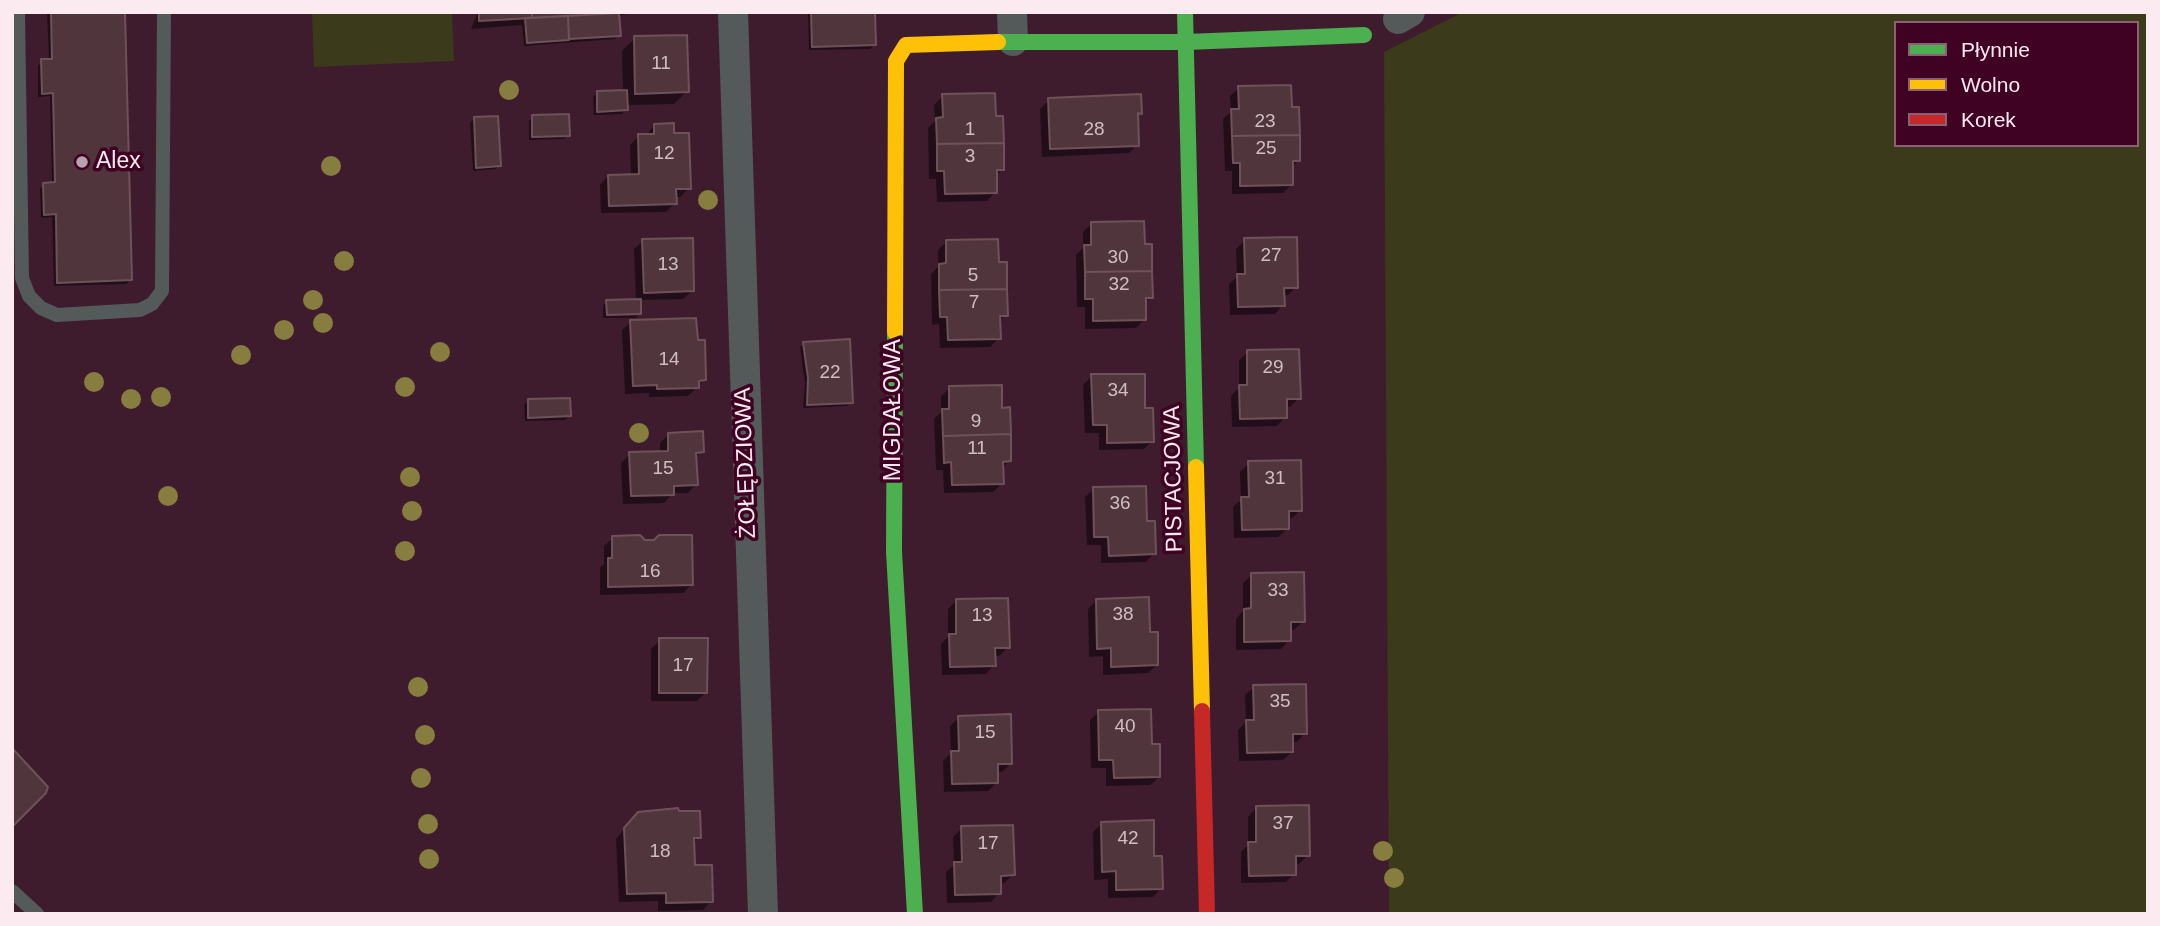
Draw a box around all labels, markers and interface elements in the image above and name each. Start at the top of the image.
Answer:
legend [1894,21,2139,147]
text: Płynnie [1961,38,2030,61]
house number: 11 [651,53,671,75]
text: Wolno [1961,73,2020,96]
text: Korek [1961,108,2016,131]
house number: 23 [1254,111,1276,133]
house number: 1 [965,119,975,141]
house number: 28 [1083,119,1105,141]
house number: 25 [1255,138,1277,160]
house number: 12 [653,143,675,165]
house number: 3 [965,146,975,168]
place label: Alex [96,148,141,176]
marker: Alex [74,154,90,170]
house number: 27 [1260,245,1282,267]
house number: 30 [1107,247,1129,269]
house number: 13 [657,254,679,276]
house number: 5 [968,265,978,287]
house number: 32 [1108,274,1130,296]
house number: 7 [969,292,979,314]
street label: MIGDAŁOWA [880,339,908,481]
house number: 14 [658,349,680,371]
house number: 29 [1262,357,1284,379]
house number: 22 [819,362,841,384]
house number: 34 [1107,380,1129,402]
street label: ŻOŁĘDZIOWA [730,387,762,539]
street label: PISTACJOWA [1159,405,1189,553]
house number: 9 [971,411,981,433]
house number: 11 [967,438,987,460]
house number: 15 [652,458,674,480]
house number: 31 [1264,468,1286,490]
house number: 36 [1109,493,1131,515]
house number: 16 [639,561,661,583]
house number: 33 [1267,580,1289,602]
house number: 38 [1112,604,1134,626]
house number: 13 [971,605,993,627]
house number: 17 [672,655,694,677]
house number: 35 [1269,691,1291,713]
house number: 40 [1114,716,1136,738]
house number: 15 [974,722,996,744]
house number: 37 [1272,813,1294,835]
house number: 42 [1117,828,1139,850]
house number: 17 [977,833,999,855]
house number: 18 [649,841,671,863]

